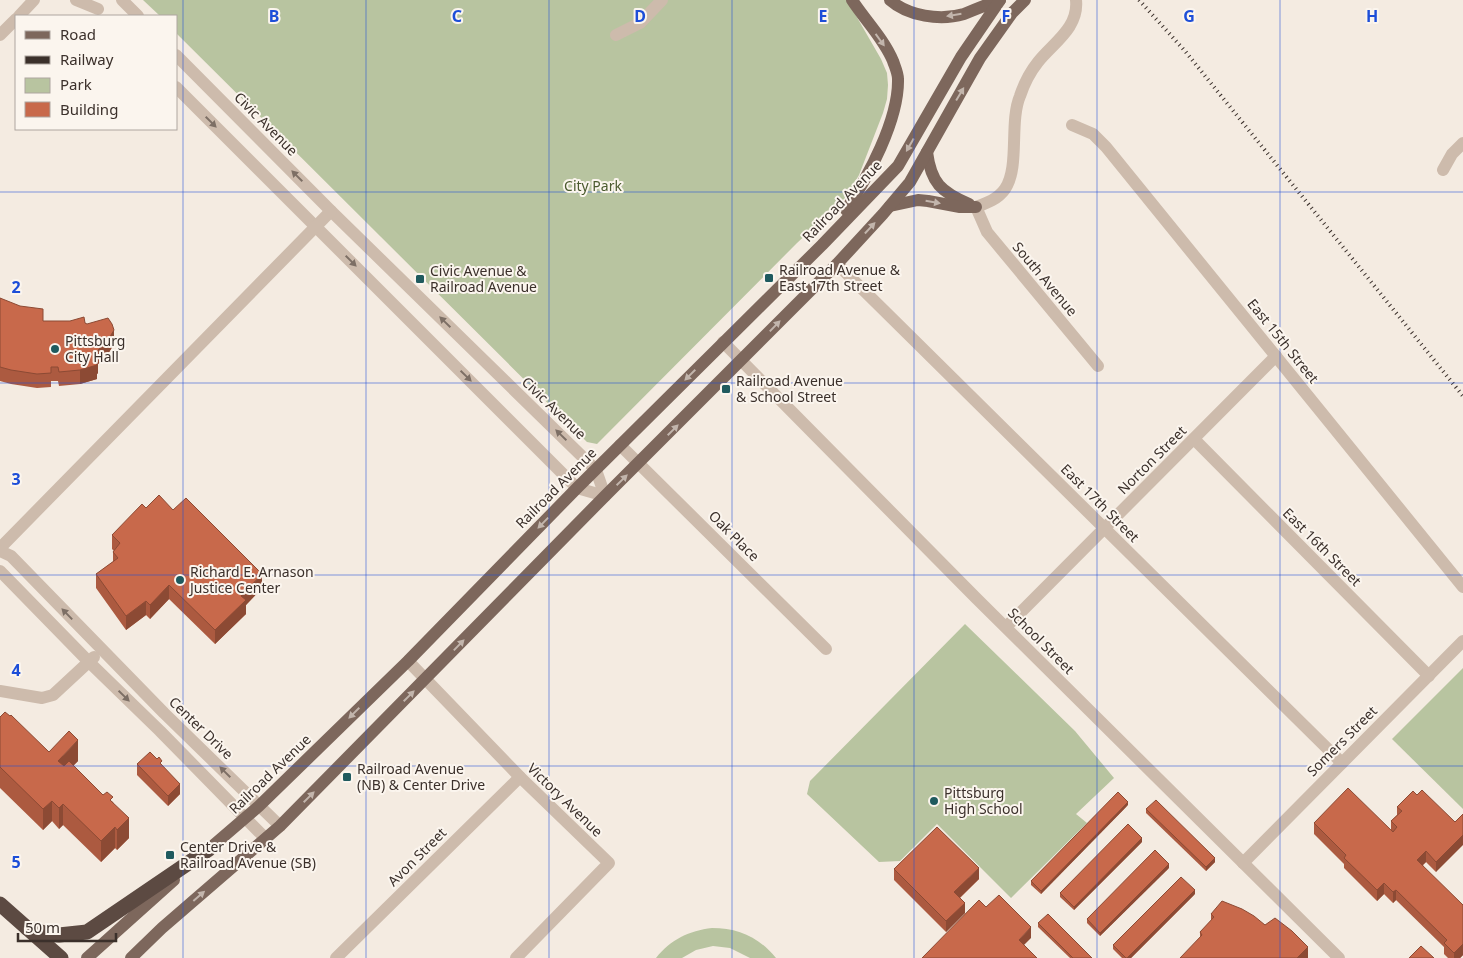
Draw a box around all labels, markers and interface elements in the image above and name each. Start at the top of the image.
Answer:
text: B [269,5,279,27]
text: C [452,5,462,27]
text: D [634,5,646,27]
text: E [819,5,828,27]
text: F [1002,5,1010,27]
text: G [1183,5,1195,27]
text: H [1366,5,1378,27]
one-way arrow [945,12,961,20]
legend [15,15,178,130]
text: Road [60,24,96,44]
one-way arrow [875,33,886,46]
text: Railway [60,49,114,69]
text: Park [60,74,92,94]
one-way arrow [955,87,964,100]
street label: Civic Avenue [230,88,302,160]
text: Building [60,99,118,119]
one-way arrow [205,115,217,127]
one-way arrow [905,139,914,152]
street label: Railroad Avenue [798,155,886,246]
one-way arrow [291,171,303,183]
park label: City Park [564,176,622,195]
one-way arrow [926,198,942,206]
one-way arrow [864,223,876,235]
street label: South Avenue [1009,238,1082,320]
one-way arrow [344,255,356,267]
place label: Railroad Avenue & East 17th Street [779,260,901,295]
place label: Civic Avenue & Railroad Avenue [430,261,537,296]
marker: Railroad Avenue & East 17th Street [763,272,775,284]
marker: Civic Avenue & Railroad Avenue [414,273,426,285]
text: 2 [11,276,21,298]
street label: East 15th Street [1243,294,1323,387]
one-way arrow [439,316,451,328]
one-way arrow [769,320,781,332]
place label: Pittsburg City Hall [65,331,125,366]
marker: Pittsburg City Hall [49,343,61,355]
one-way arrow [684,369,696,381]
one-way arrow [459,370,471,382]
place label: Railroad Avenue & School Street [736,371,843,406]
street label: Civic Avenue [518,372,591,443]
marker: Railroad Avenue & School Street [720,383,732,395]
street label: Norton Street [1113,421,1190,498]
one-way arrow [667,424,679,436]
one-way arrow [555,430,567,442]
street label: Railroad Avenue [511,443,600,532]
street label: East 17th Street [1057,459,1144,546]
text: 3 [11,468,21,490]
one-way arrow [615,474,627,486]
street label: East 16th Street [1279,503,1366,590]
street label: Oak Place [705,506,764,565]
one-way arrow [537,516,549,528]
place label: Richard E. Arnason Justice Center [188,562,314,597]
marker: Richard E. Arnason Justice Center [174,574,186,586]
street label: School Street [1004,603,1079,678]
one-way arrow [62,609,74,621]
one-way arrow [453,639,465,651]
text: 4 [11,659,21,681]
one-way arrow [118,690,130,702]
one-way arrow [403,690,415,702]
street label: Center Drive [165,692,238,763]
street label: Somers Street [1302,701,1381,780]
one-way arrow [348,707,360,719]
street label: Railroad Avenue [225,730,315,818]
place label: Railroad Avenue (NB) & Center Drive [357,759,485,794]
street label: Victory Avenue [524,759,607,841]
one-way arrow [219,766,231,778]
marker: Railroad Avenue (NB) & Center Drive [341,771,353,783]
place label: Pittsburg High School [944,783,1023,818]
one-way arrow [303,791,315,803]
marker: Pittsburg High School [928,795,940,807]
street label: Avon Street [383,823,450,890]
place label: Center Drive & Railroad Avenue (SB) [180,837,316,872]
marker: Center Drive & Railroad Avenue (SB) [164,849,176,861]
text: 5 [11,851,21,873]
one-way arrow [192,891,205,902]
scale bar [18,910,115,942]
text: 50 m [25,917,60,937]

